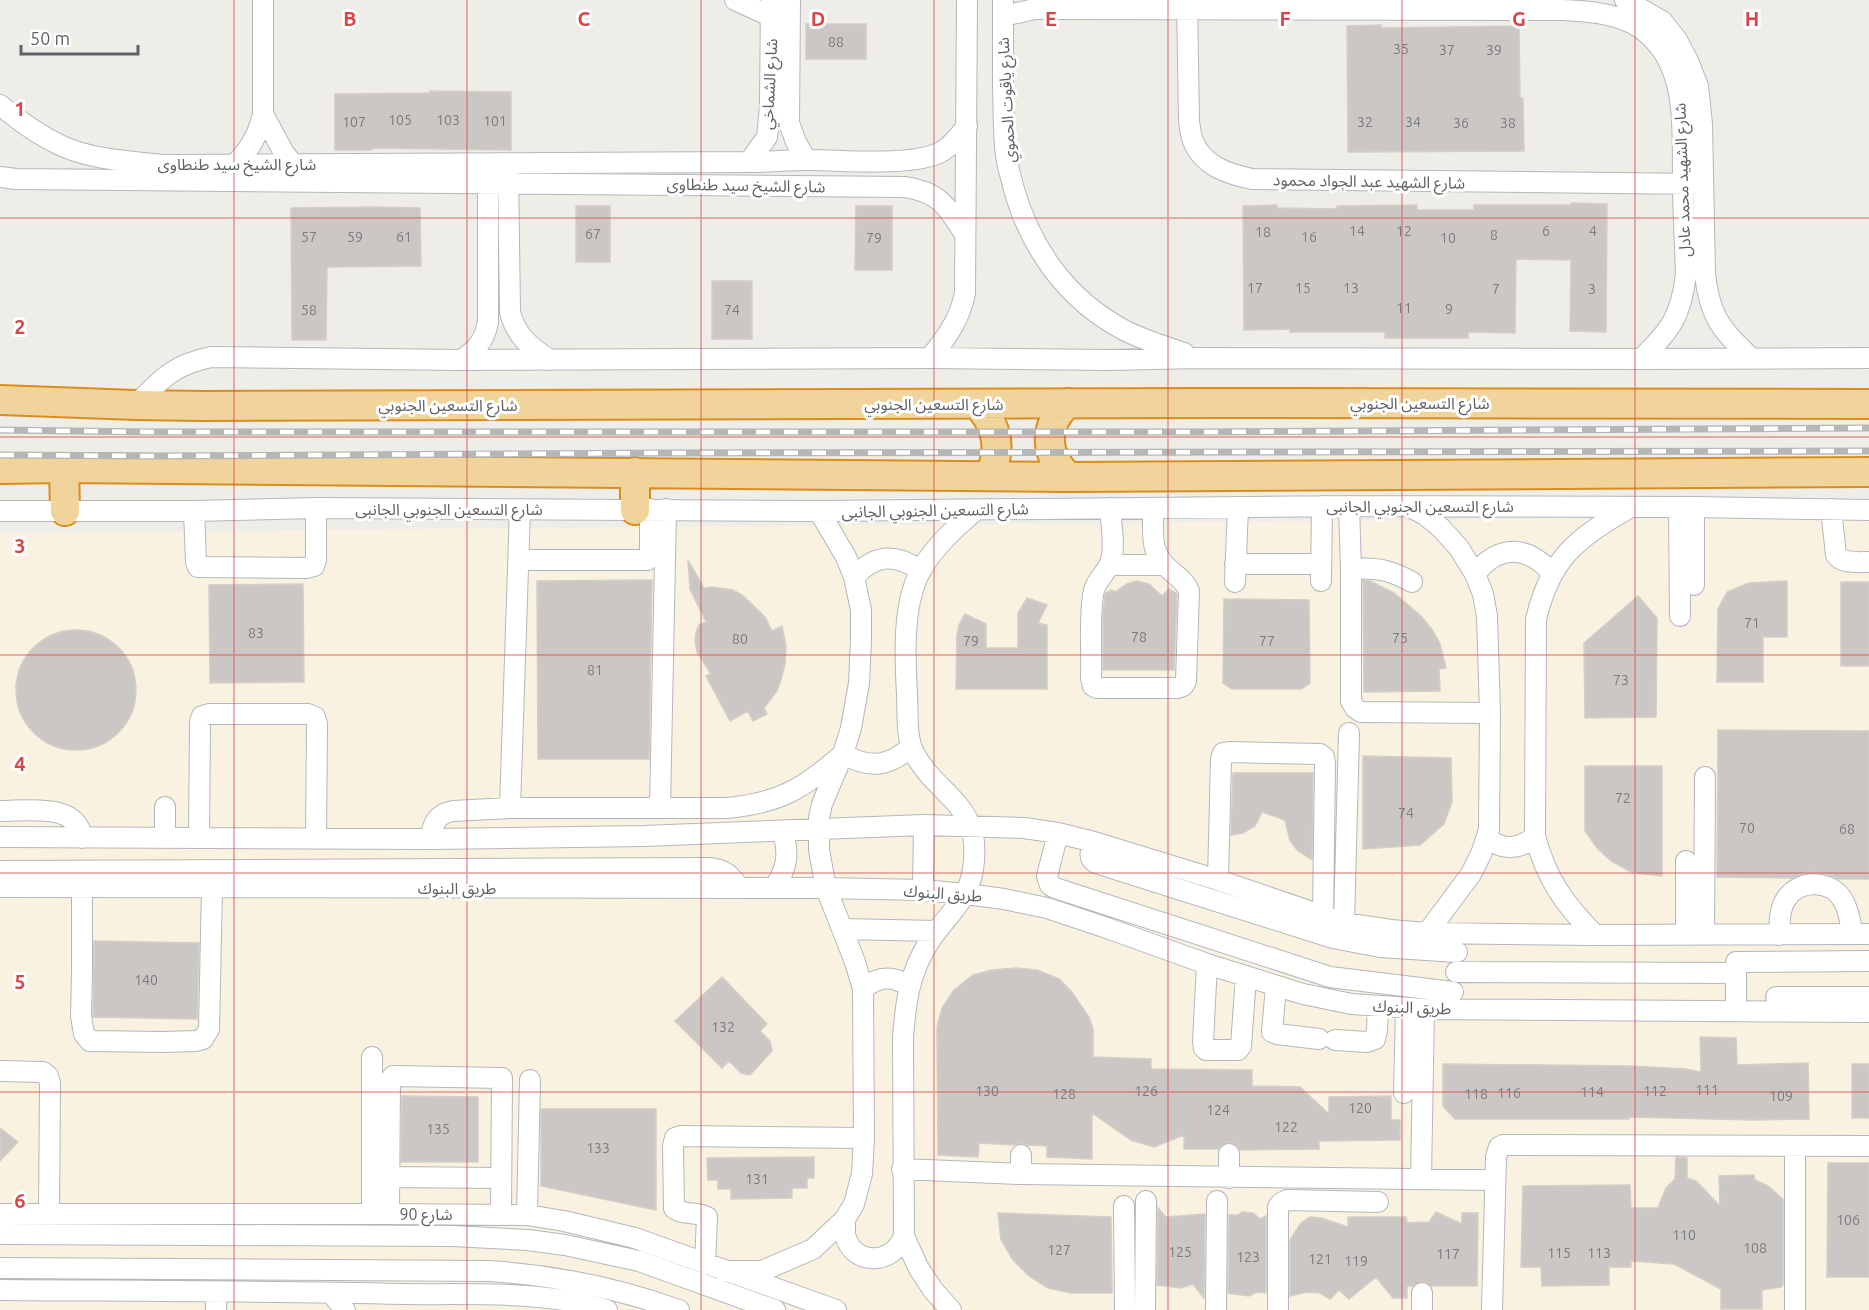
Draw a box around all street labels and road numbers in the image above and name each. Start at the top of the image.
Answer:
street label: شارع ياقوت الحموي [994,37,1022,163]
street label: شارع الشماخي [758,38,784,130]
street label: شارع الشهيد محمد عادل [1670,103,1698,257]
street label: شارع الشيخ سيد طنطاوى [158,155,316,177]
street label: شارع الشهيد عبد الجواد محمود [1273,170,1465,196]
street label: شارع الشيخ سيد طنطاوى [666,175,826,199]
street label: شارع التسعين الجنوبي [1350,394,1490,416]
street label: شارع التسعين الجنوبي [864,395,1004,417]
street label: شارع التسعين الجنوبي [378,396,518,418]
street label: شارع التسعين الجنوبي الجانبى [1326,497,1514,519]
street label: شارع التسعين الجنوبي الجانبى [841,499,1029,525]
street label: شارع التسعين الجنوبي الجانبى [355,500,543,522]
street label: طريق البنوك [418,879,496,899]
street label: طريق البنوك [903,881,983,907]
street label: طريق البنوك [1372,997,1452,1019]
street label: شارع 90 [400,1205,452,1227]

